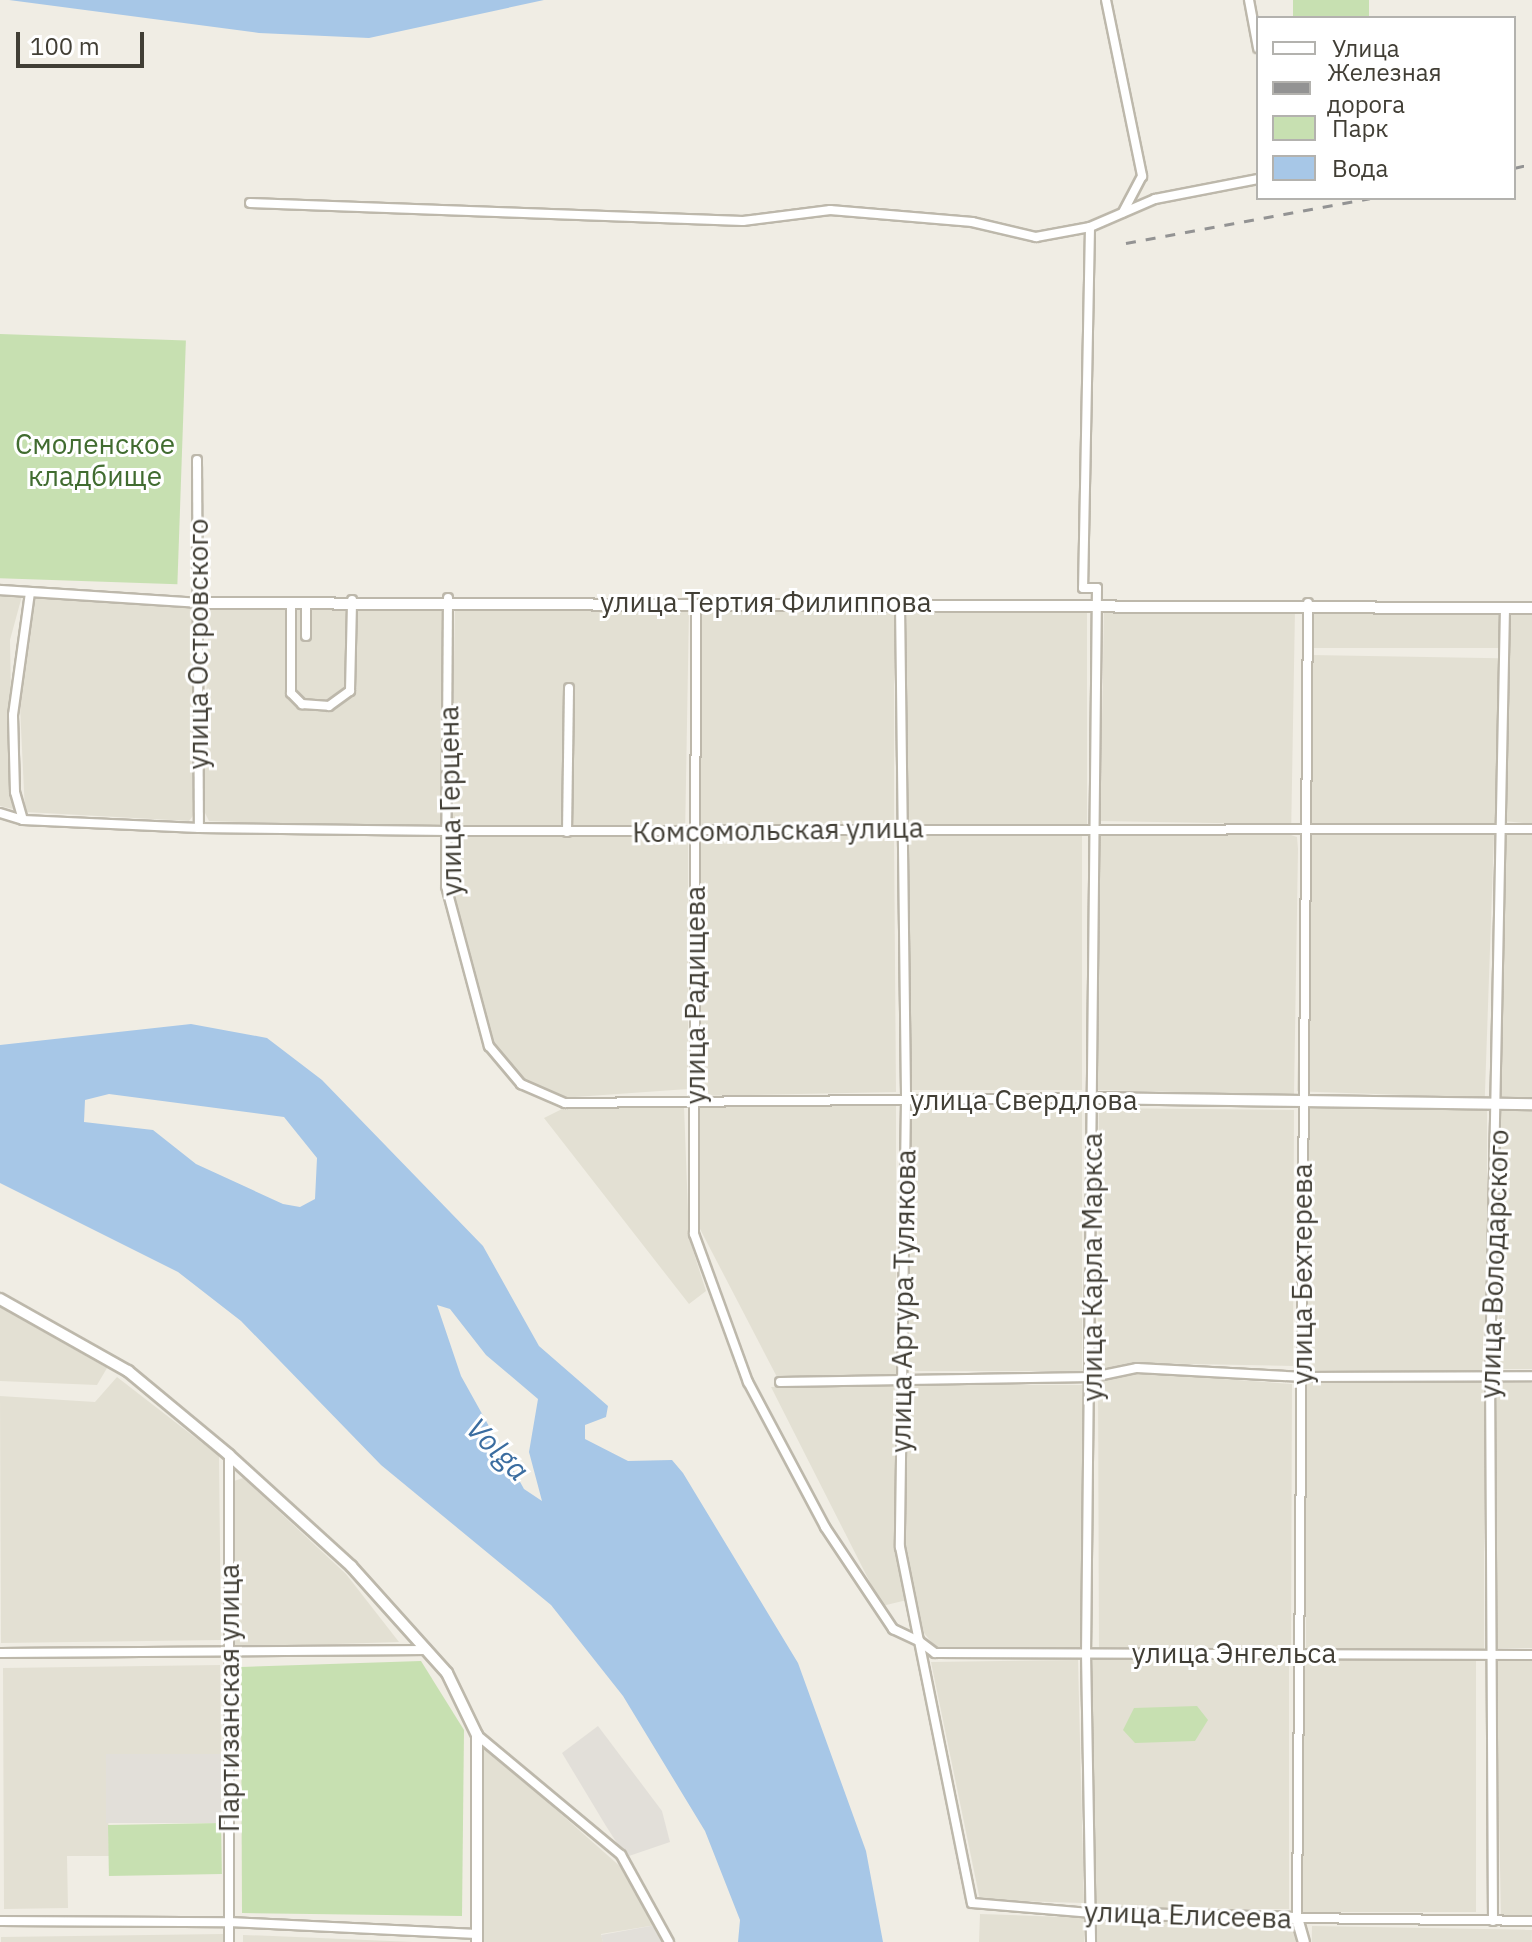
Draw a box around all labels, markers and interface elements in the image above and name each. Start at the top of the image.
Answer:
scale bar [20,16,148,66]
legend [1256,16,1516,200]
text: 100 m [30,30,100,62]
text: Улица [1332,32,1400,64]
text: Железная дорога [1327,56,1442,120]
text: Парк [1332,112,1389,144]
text: Вода [1332,152,1388,184]
park label: Смоленское кладбище [15,427,175,493]
street label: улица Островского [181,519,215,769]
street label: улица Тертия Филиппова [600,585,932,619]
street label: улица Герцена [432,705,468,897]
street label: Комсомольская улица [632,811,924,849]
street label: улица Радищева [678,886,712,1104]
street label: улица Свердлова [910,1083,1138,1117]
street label: улица Володарского [1473,1129,1515,1399]
street label: улица Карла Маркса [1075,1133,1109,1401]
street label: улица Артура Тулякова [884,1149,922,1453]
street label: улица Бехтерева [1285,1163,1319,1385]
water label: Volga [459,1410,537,1488]
street label: Партизанская улица [212,1564,246,1832]
street label: улица Энгельса [1132,1636,1336,1670]
street label: улица Елисеева [1084,1895,1292,1935]

